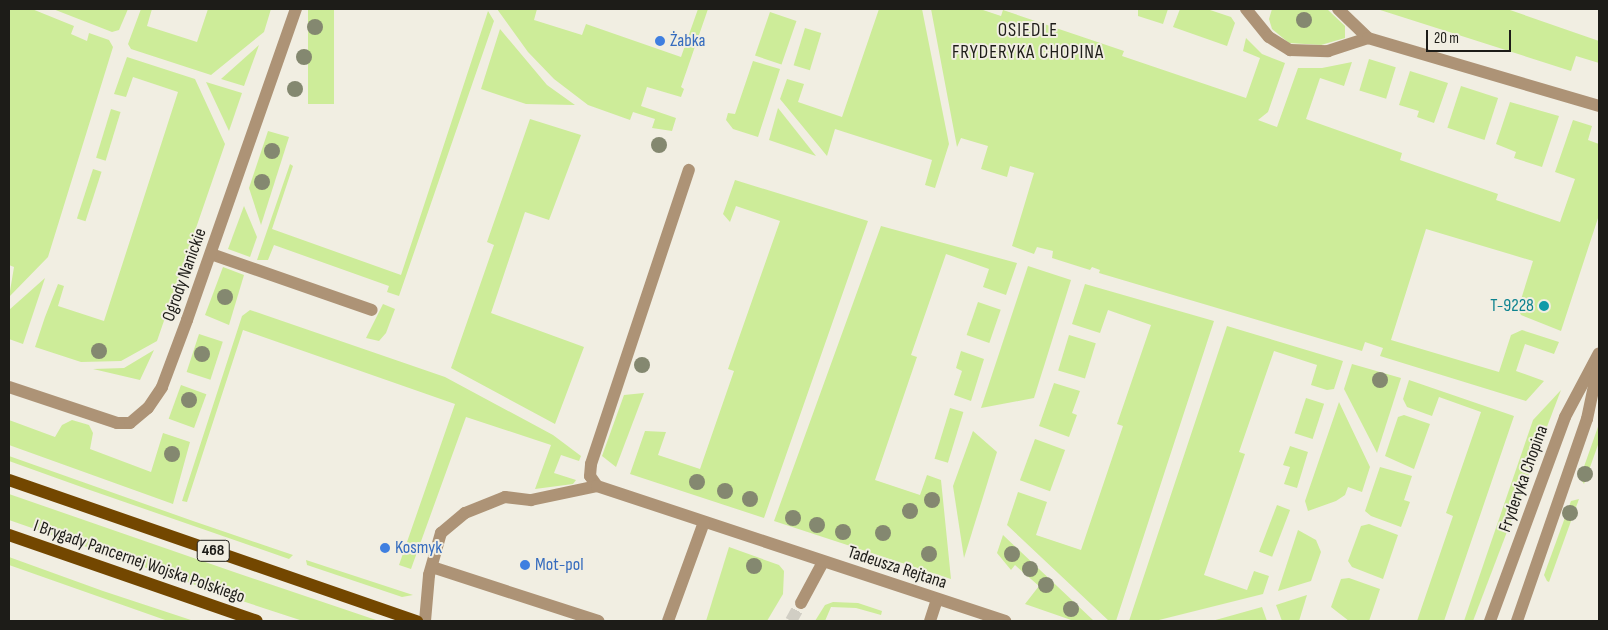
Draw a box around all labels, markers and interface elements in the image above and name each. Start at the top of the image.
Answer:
district label: OSIEDLE FRYDERYKA CHOPINA [950,20,1106,64]
scale bar [1428,20,1513,52]
text: 20 m [1434,29,1459,48]
place label: Żabka [670,30,705,52]
marker: Żabka [654,35,666,47]
street label: Ogrody Nanickie [158,225,212,325]
place label: T-9228 [1490,295,1534,317]
marker: T-9228 [1538,300,1550,312]
street label: Fryderyka Chopina [1495,423,1553,535]
street label: I Brygady Pancernej Wojska Polskiego [30,516,248,608]
place label: Kosmyk [395,537,442,559]
road number: 468 [196,538,230,564]
marker: Kosmyk [379,542,391,554]
street label: Tadeusza Rejtana [845,542,949,594]
place label: Mot-pol [535,554,584,576]
marker: Mot-pol [519,559,531,571]

